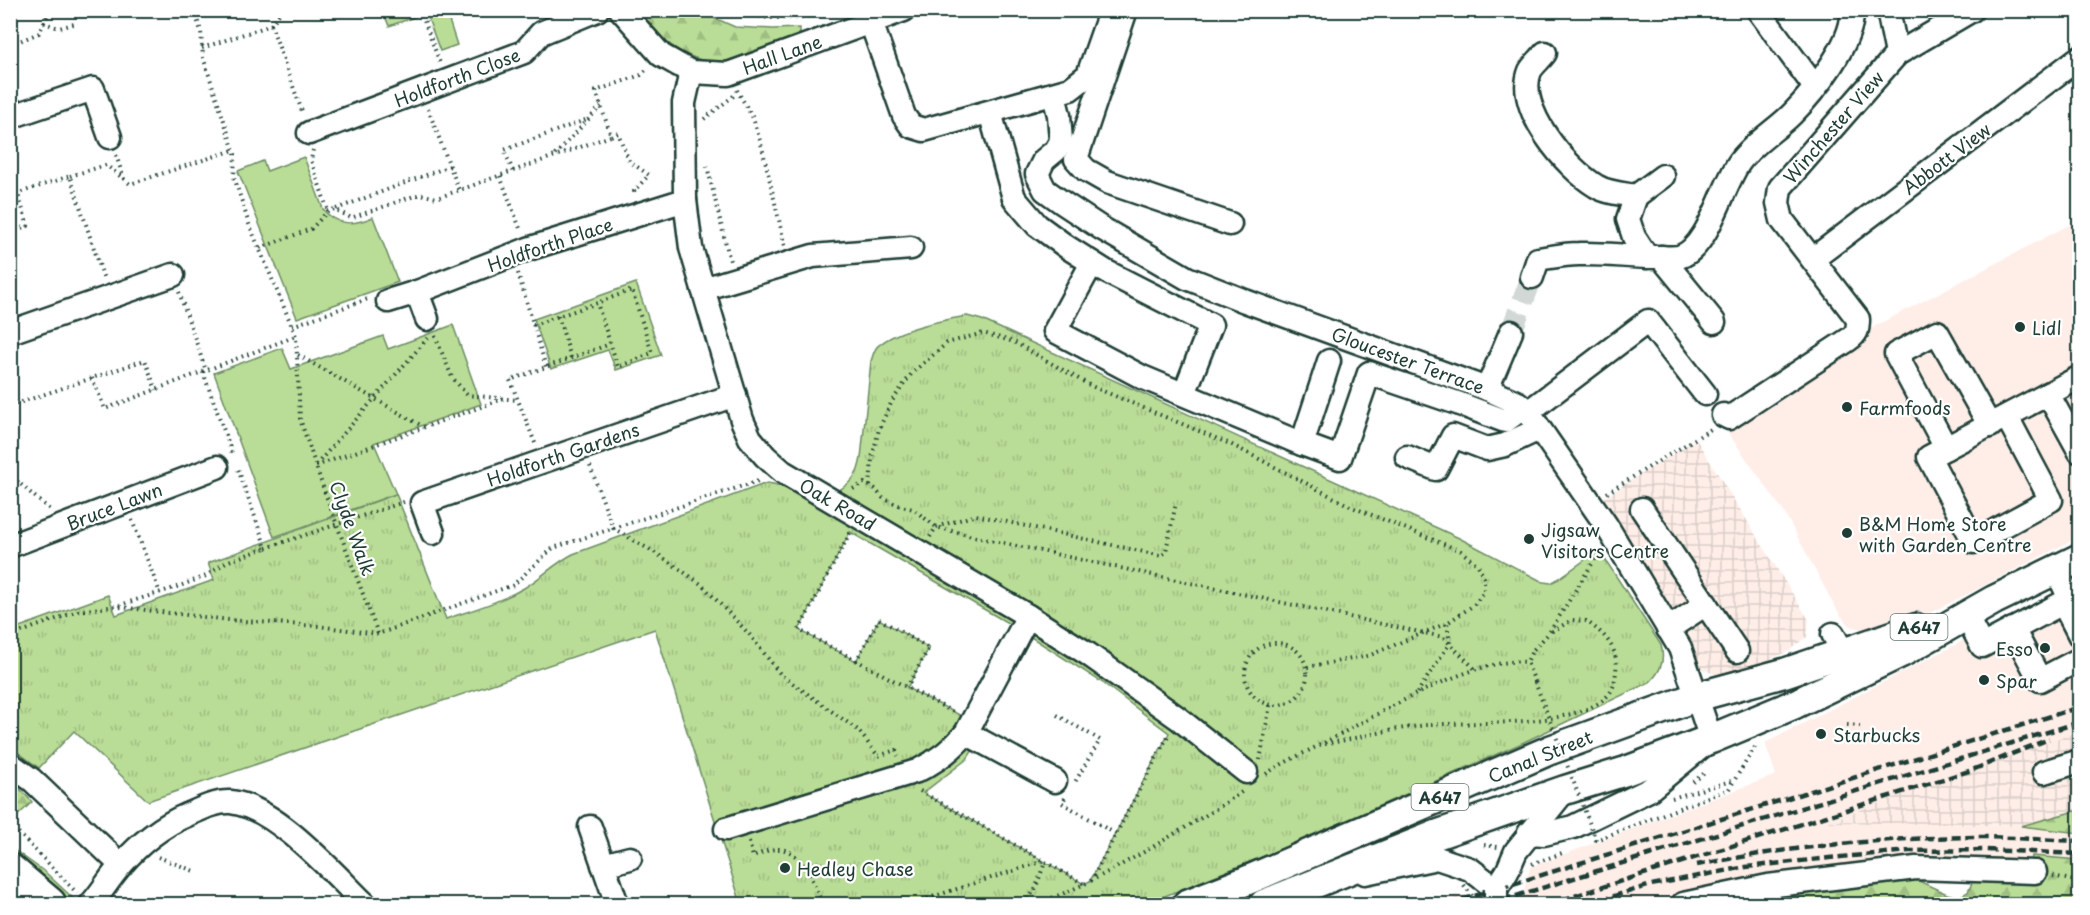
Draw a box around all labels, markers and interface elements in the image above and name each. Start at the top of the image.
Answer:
street label: Hall Lane [739,27,825,81]
street label: Holdforth Close [390,41,524,113]
street label: Winchester View [1776,65,1890,189]
street label: Abbott View [1896,116,1996,200]
street label: Holdforth Place [484,210,616,278]
place label: Lidl [2032,314,2062,341]
street label: Gloucester Terrace [1328,320,1488,400]
marker: Lidl [2013,320,2027,334]
place label: Farmfoods [1859,394,1951,421]
marker: Farmfoods [1840,400,1854,414]
street label: Holdforth Gardens [483,415,643,493]
street label: Oak Road [795,471,881,537]
street label: Bruce Lawn [62,475,166,537]
street label: Clyde Walk [323,477,383,579]
place label: B&M Home Store with Garden Centre [1859,510,2032,558]
place label: Jigsaw Visitors Centre [1541,516,1669,564]
marker: B&M Home Store with Garden Centre [1840,526,1854,540]
marker: Jigsaw Visitors Centre [1522,532,1536,546]
road number: A647 [1890,614,1948,640]
place label: Esso [1996,635,2033,662]
marker: Esso [2038,641,2052,655]
place label: Spar [1996,667,2037,694]
marker: Spar [1977,673,1991,687]
place label: Starbucks [1833,721,1920,748]
street label: Canal Street [1484,723,1596,789]
marker: Starbucks [1814,727,1828,741]
road number: A647 [1412,784,1468,810]
place label: Hedley Chase [797,855,914,882]
marker: Hedley Chase [778,861,792,875]

